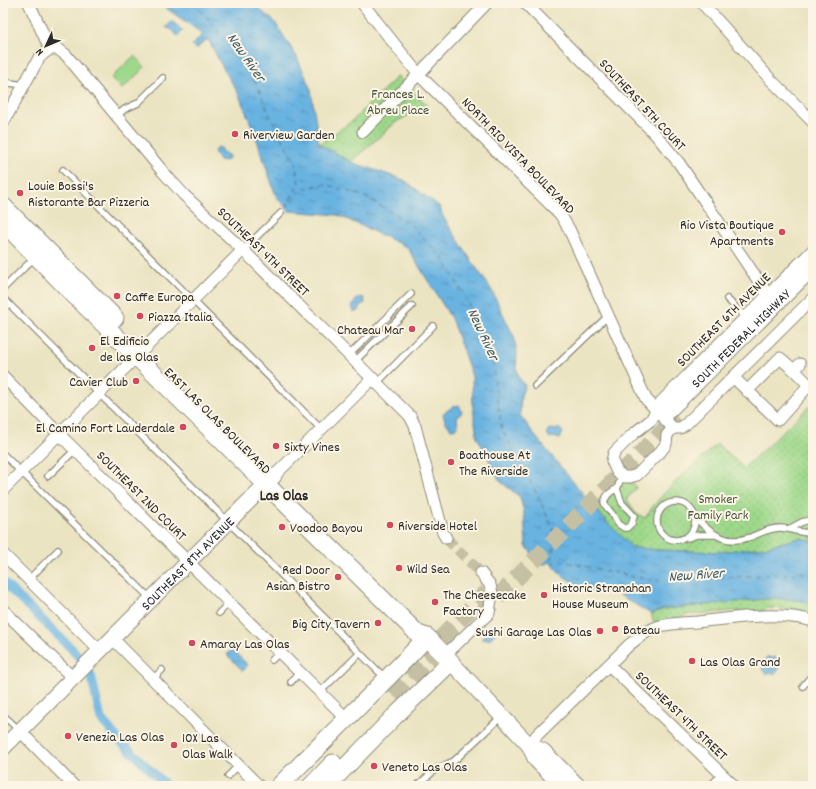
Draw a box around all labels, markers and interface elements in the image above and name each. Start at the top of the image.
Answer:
north arrow [26,26,66,66]
water label: New River [220,29,271,88]
text: N [32,44,48,59]
street label: SOUTHEAST 5TH COURT [594,55,690,156]
park label: Frances L. Abreu Place [367,85,429,121]
street label: NORTH RIO VISTA BOULEVARD [456,93,579,219]
place label: Riverview Garden [243,126,334,146]
marker: Riverview Garden [230,129,240,139]
place label: Louie Bossi's Ristorante Bar Pizzeria [28,177,150,213]
marker: Louie Bossi's Ristorante Bar Pizzeria [15,188,25,198]
street label: SOUTHEAST 4TH STREET [212,203,314,302]
place label: Rio Vista Boutique Apartments [680,216,774,252]
marker: Rio Vista Boutique Apartments [777,227,787,237]
street label: SOUTHEAST 6TH AVENUE [673,268,777,372]
street label: SOUTH FEDERAL HIGHWAY [687,285,797,394]
place label: Caffe Europa [125,288,195,308]
marker: Caffe Europa [112,291,122,301]
water label: New River [460,305,505,366]
place label: Piazza Italia [148,308,213,328]
marker: Piazza Italia [135,311,145,321]
place label: Chateau Mar [337,321,405,341]
marker: Chateau Mar [407,324,417,334]
place label: El Edificio de las Olas [100,332,159,368]
marker: El Edificio de las Olas [87,343,97,353]
street label: EAST LAS OLAS BOULEVARD [158,363,275,480]
place label: Cavier Club [69,373,128,393]
marker: Cavier Club [131,376,141,386]
place label: El Camino Fort Lauderdale [36,419,175,439]
marker: El Camino Fort Lauderdale [178,422,188,432]
place label: Sixty Vines [284,438,340,458]
marker: Sixty Vines [271,441,281,451]
place label: Boathouse At The Riverside [459,446,530,482]
street label: SOUTHEAST 2ND COURT [91,447,190,546]
marker: Boathouse At The Riverside [446,457,456,467]
district label: Las Olas [260,486,308,508]
park label: Smoker Family Park [687,490,749,526]
street label: SOUTHEAST 8TH AVENUE [137,513,240,616]
place label: Riverside Hotel [398,517,478,537]
place label: Voodoo Bayou [290,519,363,539]
marker: Riverside Hotel [385,520,395,530]
marker: Voodoo Bayou [277,522,287,532]
place label: Wild Sea [407,560,450,580]
place label: Red Door Asian Bistro [266,561,331,597]
marker: Wild Sea [394,563,404,573]
water label: New River [668,563,726,589]
marker: Red Door Asian Bistro [333,572,343,582]
place label: Historic Stranahan House Museum [552,579,651,615]
place label: The Cheesecake Factory [443,586,526,622]
marker: Historic Stranahan House Museum [539,590,549,600]
marker: The Cheesecake Factory [430,597,440,607]
place label: Big City Tavern [292,615,370,635]
marker: Big City Tavern [373,618,383,628]
place label: Bateau [623,621,660,641]
place label: Sushi Garage Las Olas [476,623,592,643]
marker: Bateau [610,624,620,634]
marker: Sushi Garage Las Olas [595,626,605,636]
place label: Amaray Las Olas [200,635,290,655]
marker: Amaray Las Olas [187,638,197,648]
place label: Las Olas Grand [700,653,780,673]
marker: Las Olas Grand [687,656,697,666]
street label: SOUTHEAST 4TH STREET [630,667,732,766]
place label: Venezia Las Olas [76,728,165,748]
place label: 10X Las Olas Walk [182,729,233,765]
marker: Venezia Las Olas [63,731,73,741]
marker: 10X Las Olas Walk [169,740,179,750]
place label: Veneto Las Olas [382,758,467,778]
marker: Veneto Las Olas [369,761,379,771]

